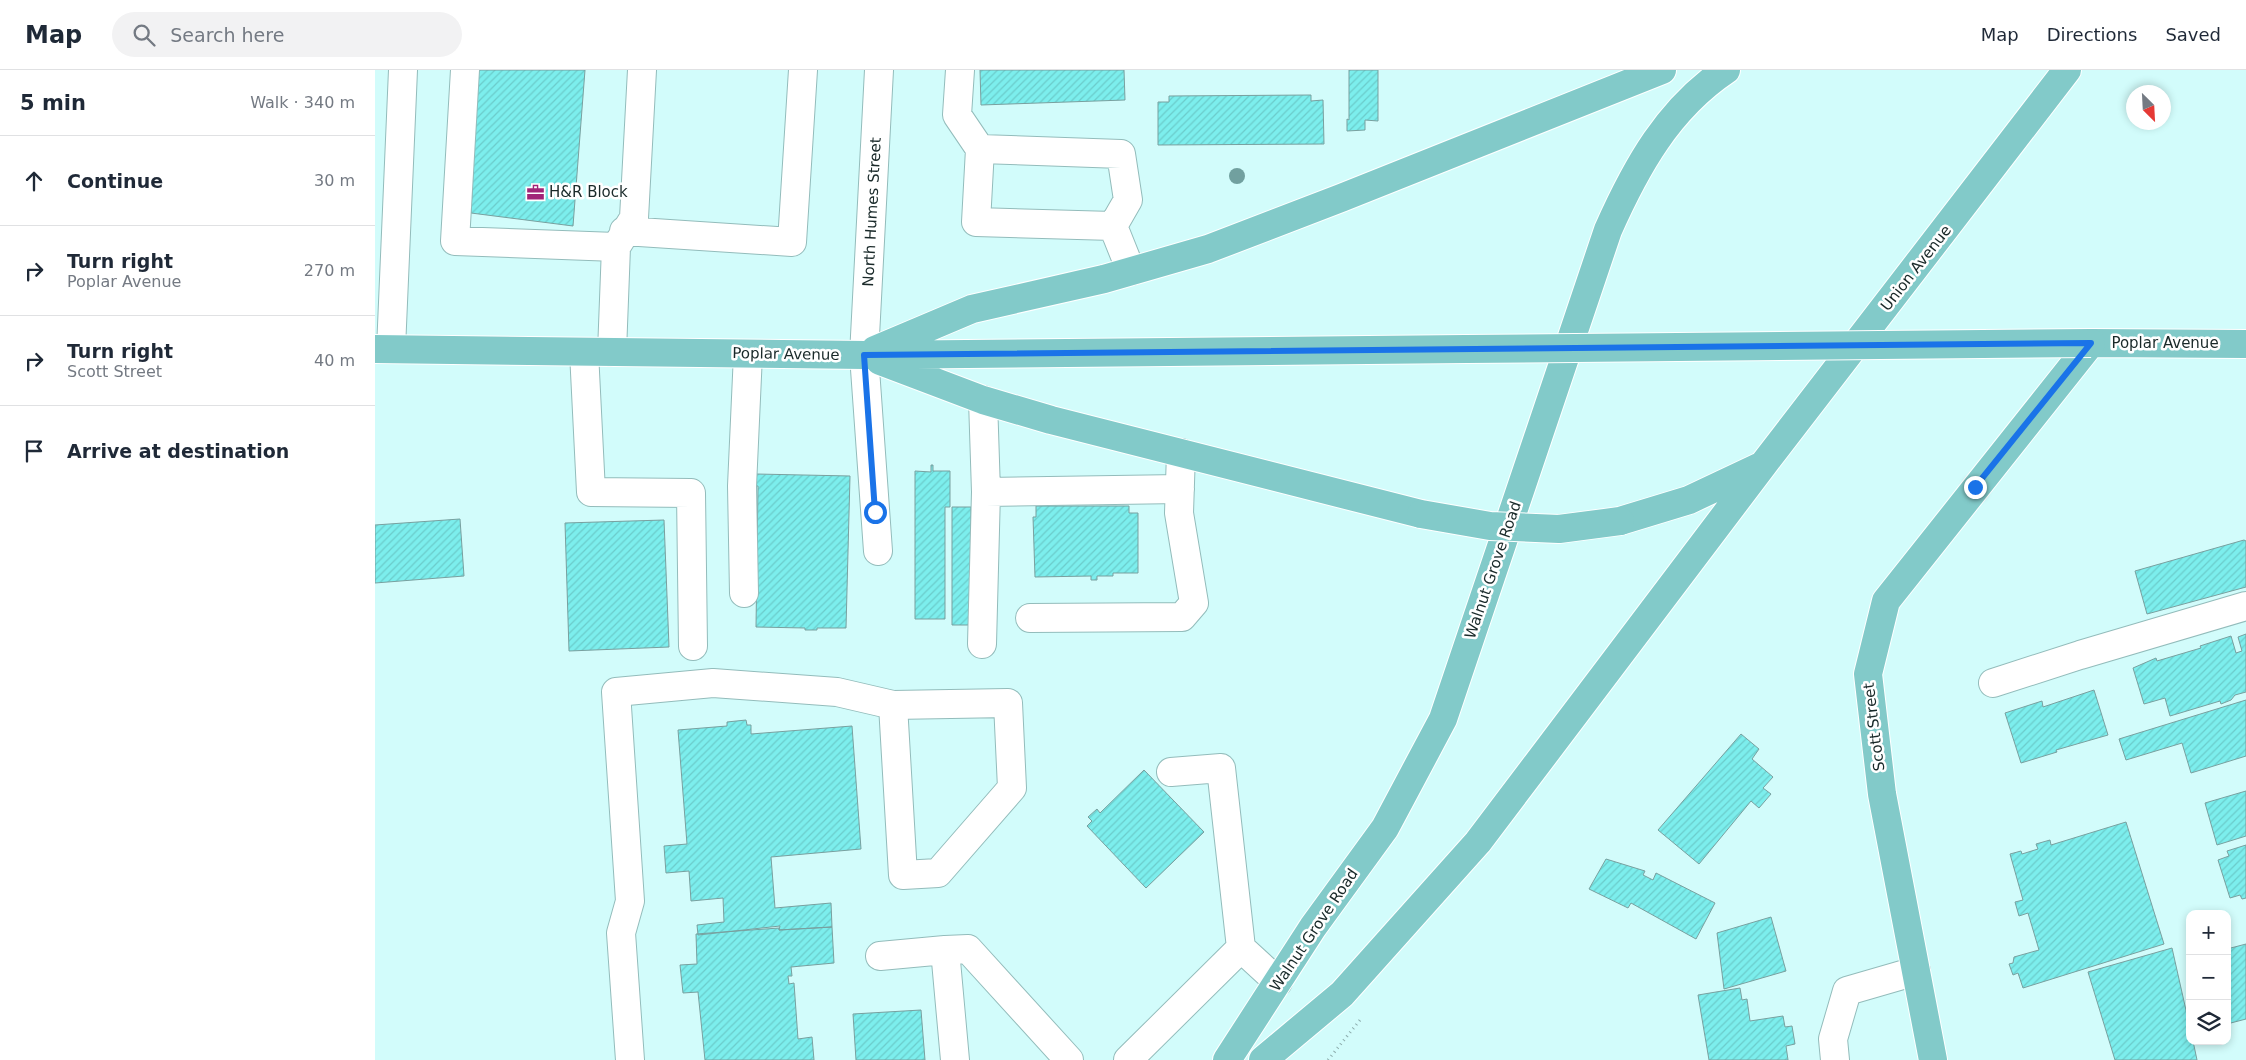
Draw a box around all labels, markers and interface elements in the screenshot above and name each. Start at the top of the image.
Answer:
search box [112,12,462,57]
text: Map [25,21,82,49]
icon: search [130,21,158,49]
text: Search here [170,24,284,46]
text: Map [1981,24,2019,45]
text: Directions [2047,24,2137,45]
text: Saved [2165,24,2221,45]
north arrow [2126,85,2171,130]
text: 5 min [20,91,86,115]
text: Walk · 340 m [250,93,355,112]
street label: North Humes Street [859,137,885,287]
icon: ahead [20,167,48,195]
text: Continue [67,170,163,192]
text: 30 m [314,171,355,190]
office icon: H&R Block [525,182,545,202]
place label: H&R Block [549,183,628,201]
street label: Union Avenue [1877,222,1955,314]
text: Turn right [67,250,173,272]
icon: right [20,257,48,285]
text: 270 m [304,261,355,280]
text: Poplar Avenue [67,272,181,291]
street label: Poplar Avenue [2111,334,2219,352]
text: Turn right [67,340,173,362]
street label: Poplar Avenue [732,344,840,364]
icon: right [20,347,48,375]
text: 40 m [314,351,355,370]
text: Scott Street [67,362,162,381]
icon: arrive [20,437,48,465]
text: Arrive at destination [67,440,289,462]
route end [1964,476,1987,499]
street label: Walnut Grove Road [1461,499,1525,641]
route start [864,501,887,524]
street label: Scott Street [1860,682,1888,772]
street label: Walnut Grove Road [1266,865,1362,995]
map controls [2186,910,2231,1045]
button: + [2186,910,2231,955]
button: − [2186,955,2231,1000]
button: layers [2186,1000,2231,1045]

